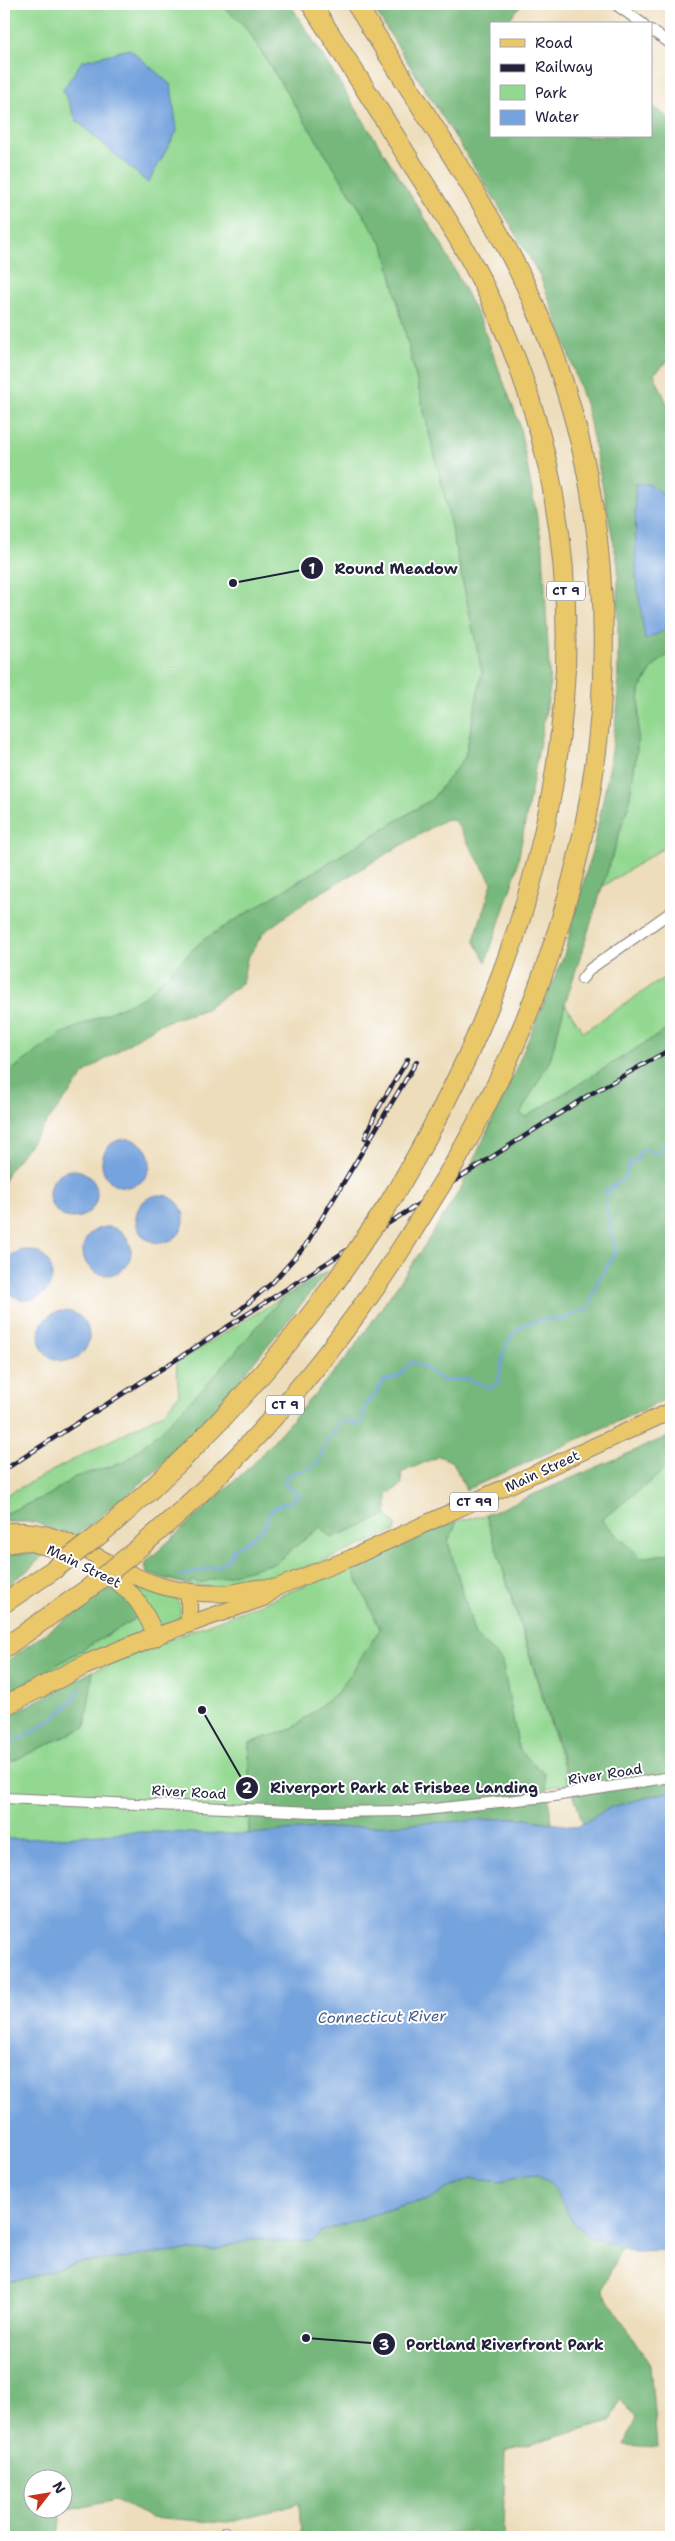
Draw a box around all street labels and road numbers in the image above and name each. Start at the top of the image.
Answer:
road number: CT 9 [547,582,585,600]
road number: CT 9 [266,1396,304,1414]
street label: Main Street [502,1446,582,1496]
road number: CT 99 [450,1492,498,1511]
street label: Main Street [44,1540,124,1592]
street label: River Road [567,1759,644,1789]
street label: River Road [151,1781,227,1803]

